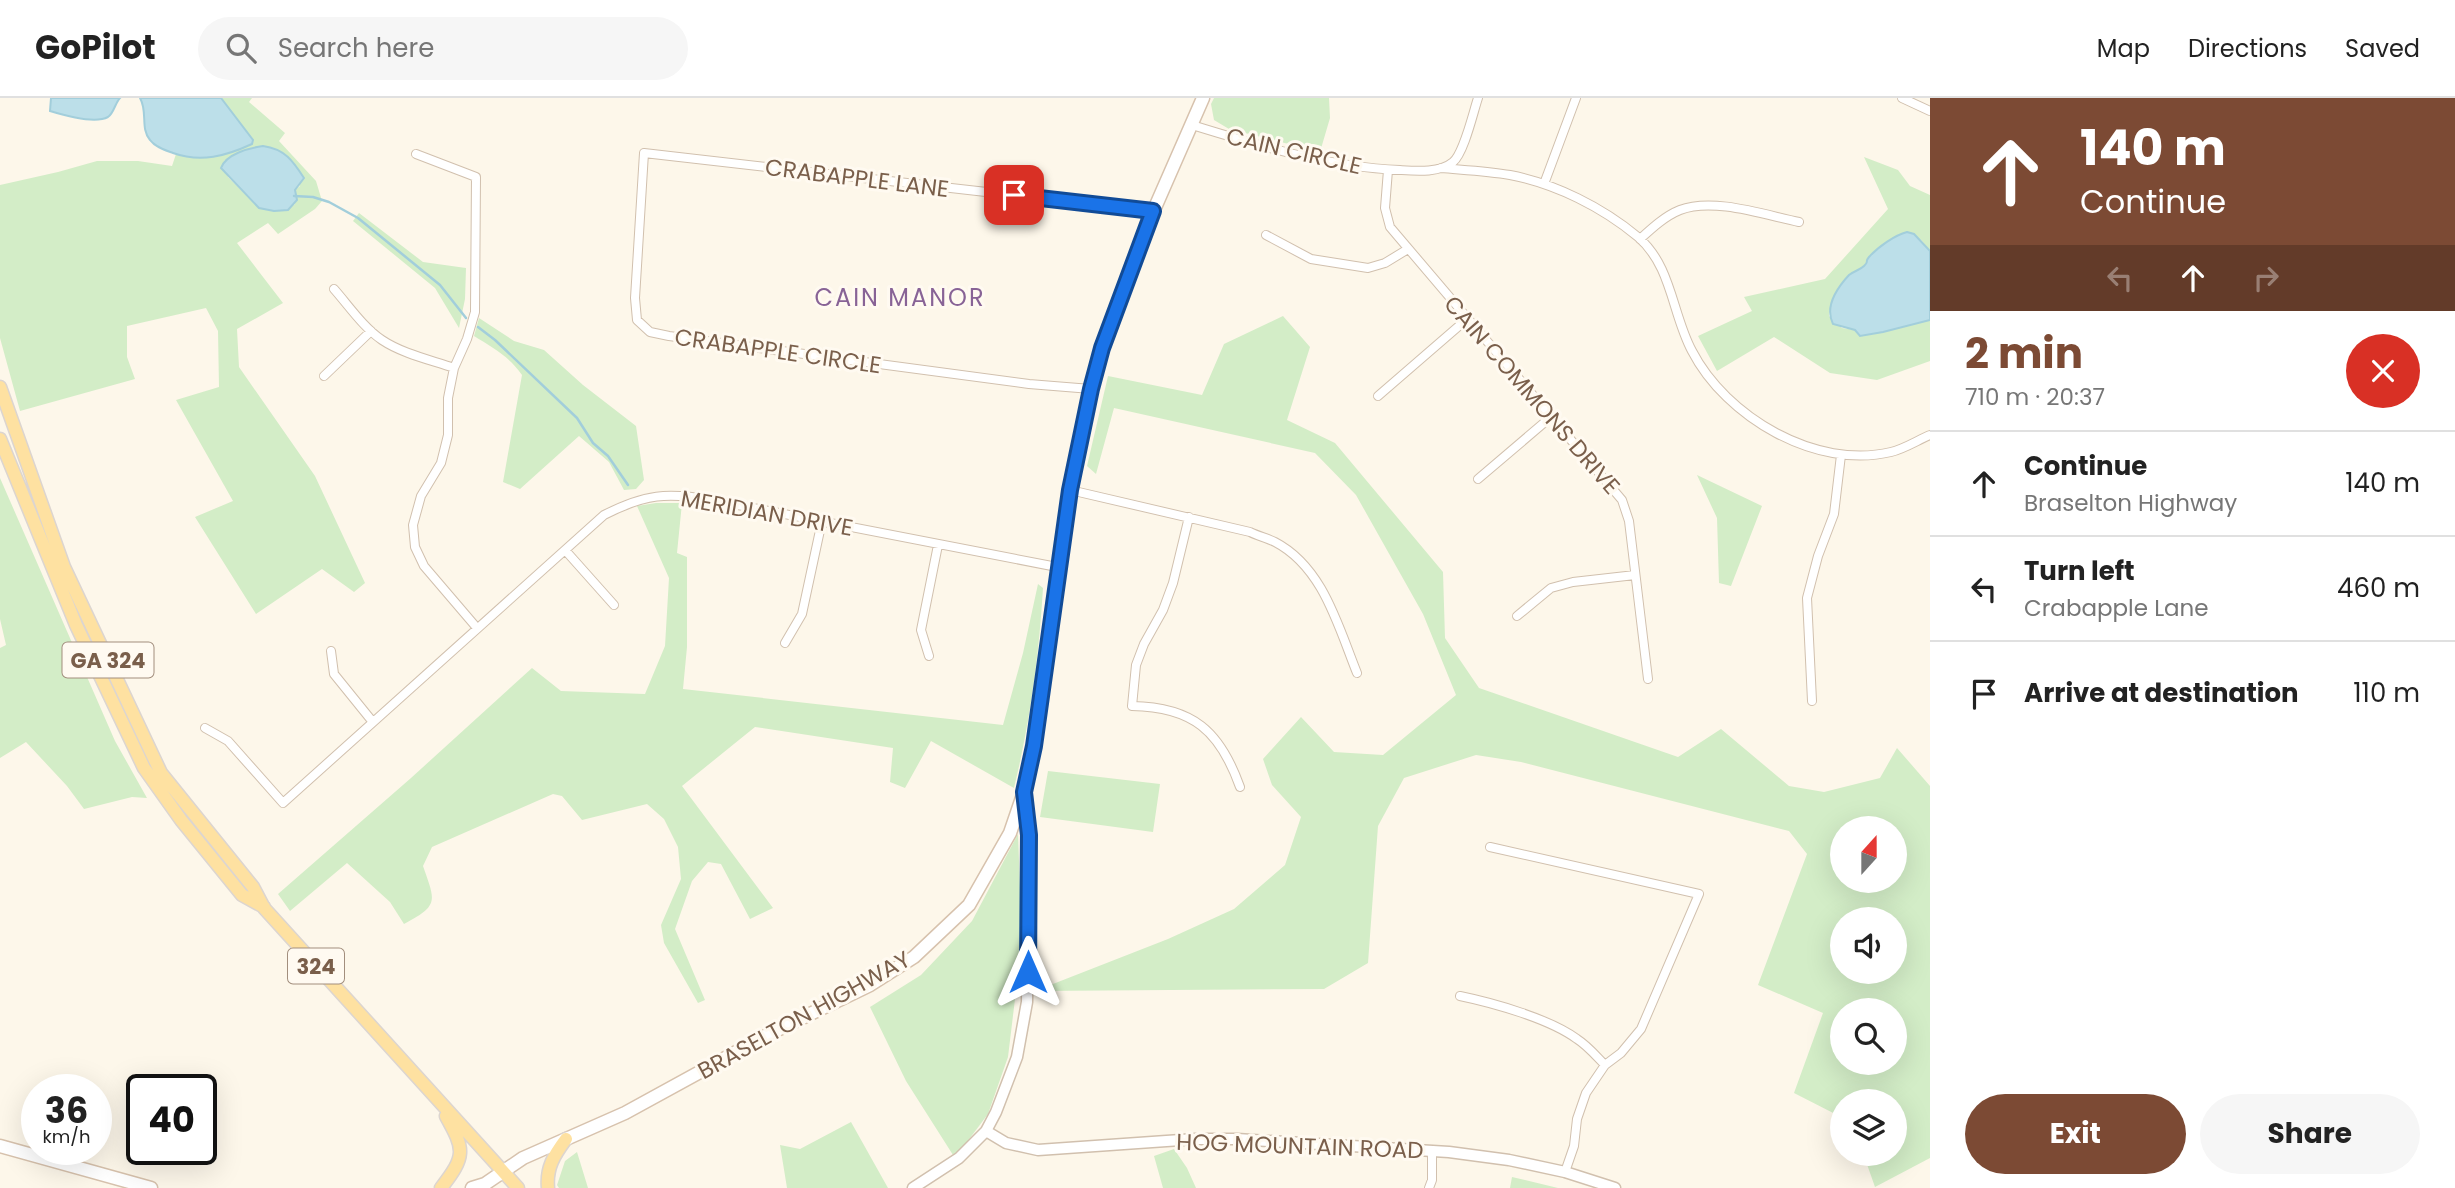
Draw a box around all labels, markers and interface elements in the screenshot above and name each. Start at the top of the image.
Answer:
search box [198,17,688,80]
text: GoPilot [35,24,156,71]
icon: search [222,29,260,67]
text: Search here [278,30,434,66]
text: Map [2097,32,2150,65]
text: Directions [2188,32,2307,65]
text: Saved [2345,32,2420,65]
text: 140 m [2080,114,2226,182]
street label: CAIN CIRCLE [1223,120,1365,182]
icon: ahead [1965,126,2056,217]
street label: CRABAPPLE LANE [763,151,951,205]
pin [984,165,1044,225]
icon: arrive [995,176,1033,214]
text: Continue [2080,179,2226,224]
icon: left [2101,259,2139,297]
icon: ahead [2174,259,2212,297]
icon: right [2247,259,2285,297]
district label: CAIN MANOR [814,281,986,314]
street label: CAIN COMMONS DRIVE [1437,289,1627,501]
street label: CRABAPPLE CIRCLE [673,321,883,381]
text: 2 min [1965,324,2083,383]
button: close [2346,334,2420,408]
text: 710 m · 20:37 [1965,381,2105,413]
text: Continue [2024,448,2147,484]
icon: ahead [1965,465,2003,503]
text: 140 m [2345,465,2420,501]
street label: MERIDIAN DRIVE [678,482,856,544]
text: Braselton Highway [2024,487,2237,519]
text: Turn left [2024,553,2135,589]
icon: left [1965,570,2003,608]
text: 460 m [2337,570,2420,606]
text: Crabapple Lane [2024,592,2209,624]
road number: GA 324 [62,642,154,678]
icon: arrive [1965,675,2003,713]
text: Arrive at destination [2024,675,2299,711]
text: 110 m [2353,675,2420,711]
north arrow [1830,816,1908,892]
map controls [1830,816,1907,1166]
button: sound [1830,907,1907,984]
position arrow [991,935,1065,1009]
street label: BRASELTON HIGHWAY [692,943,916,1087]
road number: 324 [288,948,344,984]
button: search [1830,998,1907,1075]
speed limit sign: 40 [126,1074,217,1165]
text: 36 [45,1086,88,1135]
button: layers [1830,1089,1907,1166]
button: Exit [1965,1094,2186,1174]
button: Share [2200,1094,2420,1174]
text: km/h [43,1124,90,1149]
street label: HOG MOUNTAIN ROAD [1176,1126,1424,1166]

